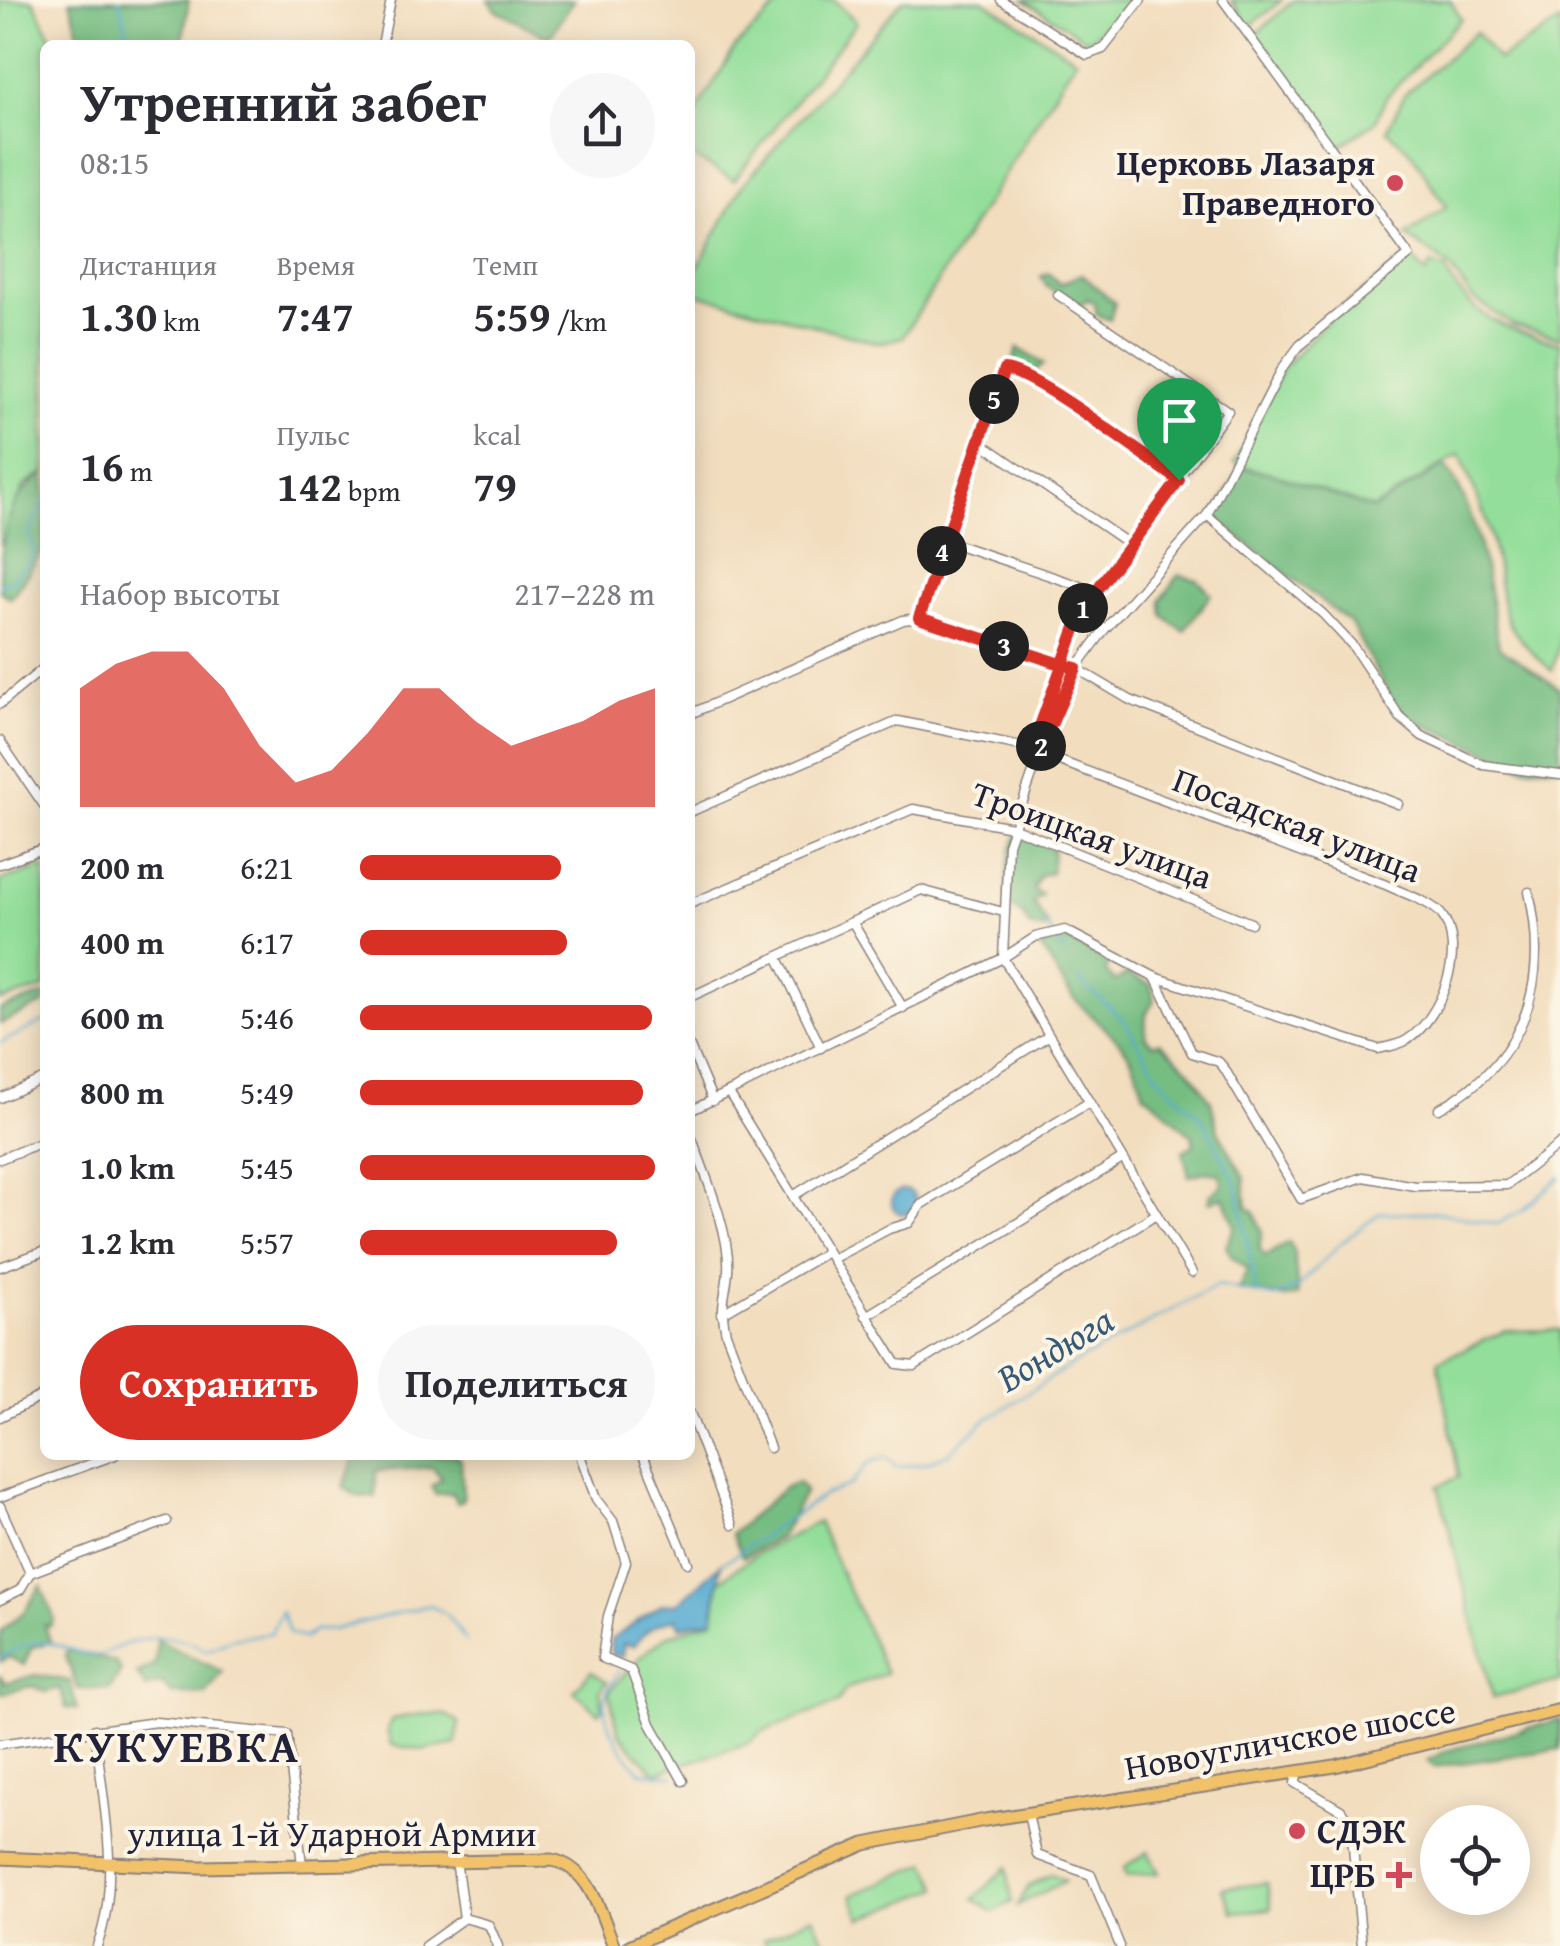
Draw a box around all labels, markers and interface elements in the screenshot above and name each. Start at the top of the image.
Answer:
text: Утренний забег [80,61,486,141]
button: share [550,73,655,178]
place label: Церковь Лазаря Праведного [1116,137,1375,228]
text: 08:15 [80,139,149,186]
marker: Церковь Лазаря Праведного [1384,172,1406,194]
text: Дистанция [80,244,217,285]
text: Время [277,244,355,285]
text: Темп [473,244,538,285]
text: 1.30 [80,285,157,346]
text: 7:47 [277,285,354,346]
text: 5:59 [473,285,550,346]
text: km [157,300,200,341]
text: /km [550,300,607,341]
pin: 5 [969,374,1019,424]
text: 5 [987,378,1001,419]
pin [1137,378,1222,481]
icon: arrive [1152,393,1207,448]
text: Пульс [277,414,350,455]
text: kcal [473,414,521,455]
text: 16 [80,435,124,496]
text: m [124,450,153,491]
text: 142 [277,455,342,516]
text: 79 [473,455,517,516]
text: bpm [342,470,401,511]
pin: 4 [917,526,967,576]
text: 4 [935,530,949,571]
text: Набор высоты [80,570,280,617]
text: 217–228 m [514,570,655,617]
pin: 1 [1058,583,1108,633]
text: 1 [1076,587,1090,628]
pin: 3 [979,621,1029,671]
text: 3 [997,625,1011,666]
pin: 2 [1016,721,1066,771]
text: 2 [1034,725,1048,766]
street label: Посадская улица [1166,754,1429,895]
street label: Троицкая улица [965,767,1220,902]
text: 200 m [80,844,164,891]
text: 6:21 [240,844,294,891]
text: 400 m [80,919,164,966]
text: 6:17 [240,919,294,966]
text: 600 m [80,994,164,1041]
text: 5:46 [240,994,294,1041]
text: 800 m [80,1069,164,1116]
text: 5:49 [240,1069,294,1116]
text: 1.0 km [80,1144,175,1191]
text: 5:45 [240,1144,294,1191]
text: 1.2 km [80,1219,175,1266]
text: 5:57 [240,1219,294,1266]
water label: Вондюга [985,1291,1124,1405]
button: Сохранить [80,1325,358,1440]
button: Поделиться [378,1325,655,1440]
street label: Новоугличское шоссе [1120,1684,1459,1793]
district label: КУКУЕВКА [54,1713,300,1778]
place label: СДЭК [1317,1805,1407,1856]
map controls [1420,1805,1530,1915]
button: locate [1420,1805,1530,1915]
street label: улица 1-й Ударной Армии [127,1808,536,1859]
marker: СДЭК [1286,1820,1308,1842]
place label: ЦРБ [1310,1849,1376,1900]
marker: ЦРБ [1386,1862,1412,1888]

